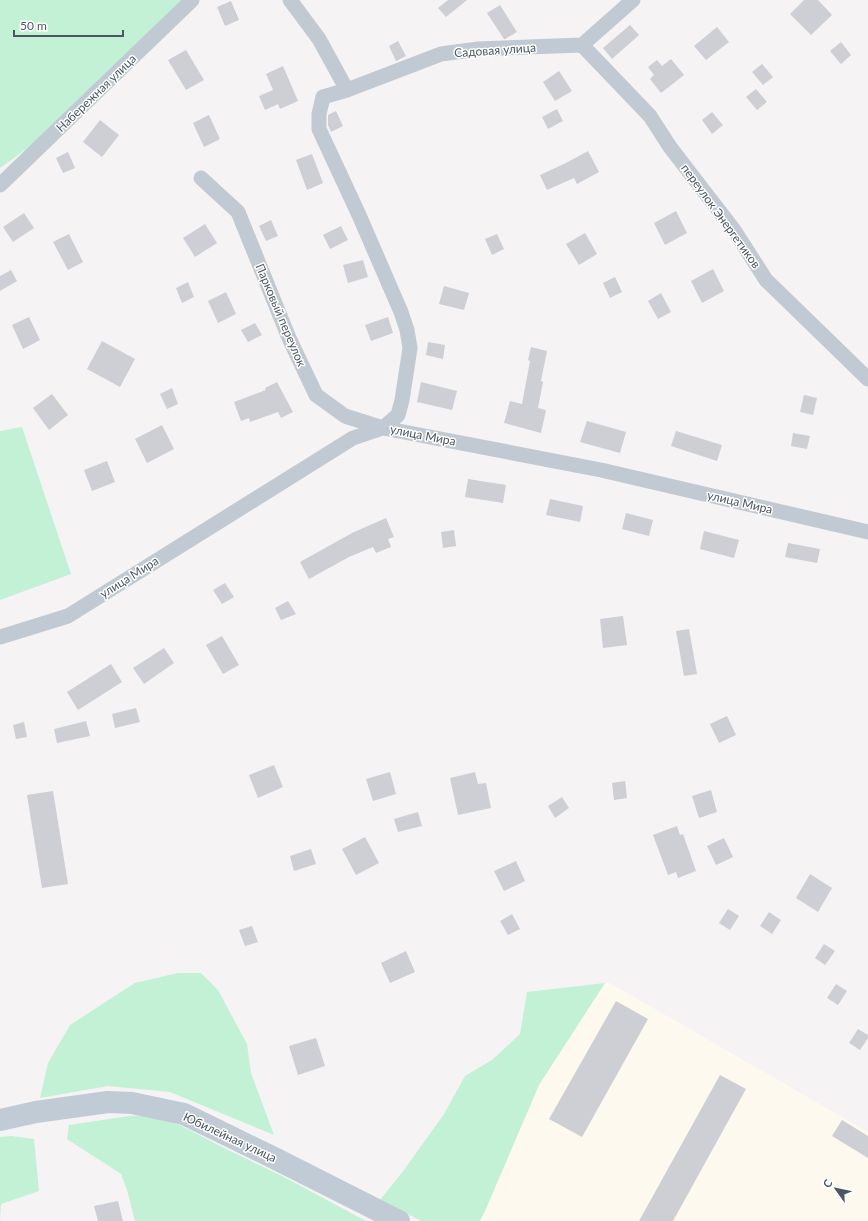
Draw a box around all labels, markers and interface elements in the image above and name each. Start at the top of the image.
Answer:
scale bar [14,12,123,38]
text: 50 m [20,18,47,33]
street label: Садовая улица [454,40,536,60]
street label: Набережная улица [53,51,139,135]
street label: переулок Энергетиков [678,161,764,271]
street label: Парковый переулок [253,261,310,369]
street label: улица Мира [389,421,457,449]
street label: улица Мира [706,487,774,517]
street label: улица Мира [97,553,161,601]
street label: Юбилейная улица [181,1109,279,1165]
north arrow [816,1169,856,1209]
text: С [820,1176,835,1190]

